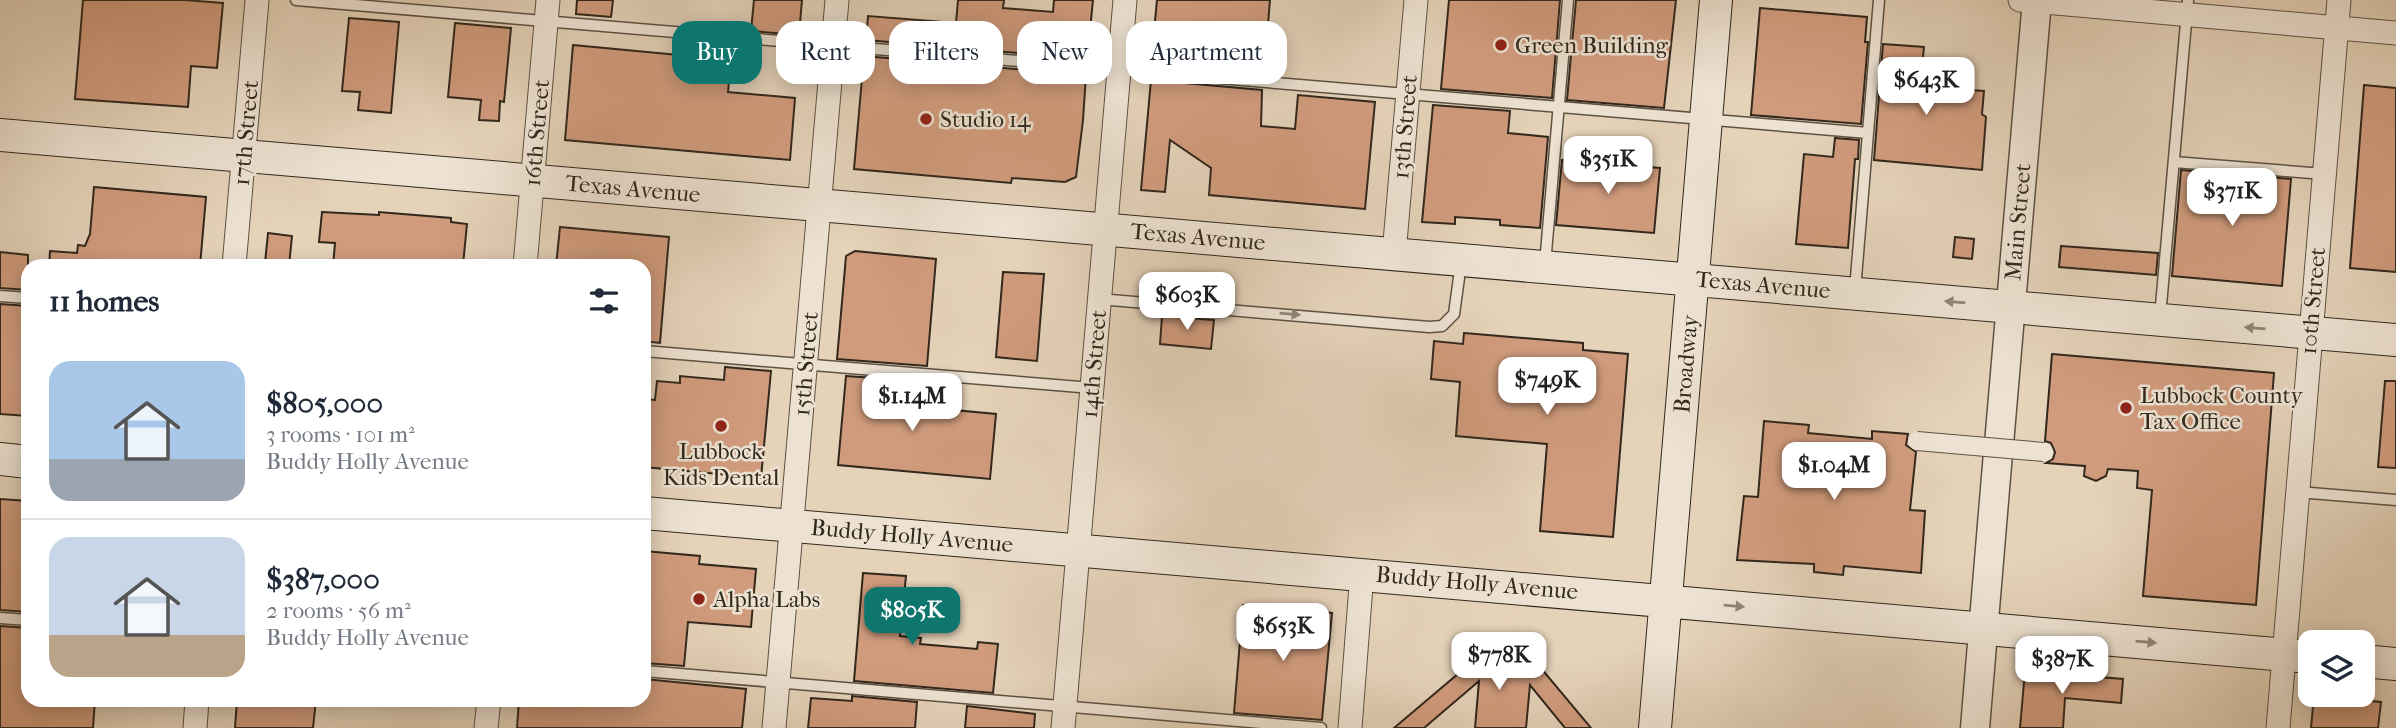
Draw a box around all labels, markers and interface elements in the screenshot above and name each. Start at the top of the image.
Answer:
chip: Buy [672,21,762,84]
chip: Rent [776,21,875,84]
chip: Filters [889,21,1003,84]
chip: New [1017,21,1112,84]
chip: Apartment [1126,21,1287,84]
place label: Green Building [1515,32,1669,59]
marker: Green Building [1493,37,1509,53]
pin: $643K [1877,58,1975,117]
text: $643K [1894,66,1958,93]
street label: 13th Street [1387,74,1423,180]
street label: 16th Street [519,78,555,188]
street label: 17th Street [228,79,264,187]
place label: Studio 14 [940,106,1032,133]
marker: Studio 14 [918,111,934,127]
pin: $351K [1559,136,1657,196]
text: $351K [1580,145,1636,172]
street label: Main Street [1999,162,2037,282]
pin: $371K [2183,168,2281,228]
street label: Texas Avenue [565,170,701,208]
text: $371K [2203,177,2261,204]
street label: Texas Avenue [1130,218,1266,256]
street label: 10th Street [2295,246,2331,356]
street label: Texas Avenue [1695,266,1831,304]
pin: $603K [1138,272,1236,332]
text: $603K [1155,281,1219,308]
icon: filters [585,282,623,320]
text: 11 homes [49,284,159,319]
one-way arrow [1944,296,1966,307]
street label: 14th Street [1076,309,1112,419]
one-way arrow [1279,309,1301,320]
street label: 15th Street [788,311,824,417]
street label: Broadway [1668,313,1704,414]
one-way arrow [2244,322,2266,333]
pin: $749K [1498,358,1596,417]
text: $749K [1514,366,1580,393]
pin: $1.14M [855,374,969,433]
text: $1.14M [878,382,946,409]
place label: Lubbock County Tax Office [2140,382,2304,435]
text: $805,000 [266,386,383,421]
icon: home [105,389,189,473]
marker: Lubbock County Tax Office [2118,400,2134,416]
marker: Lubbock Kids Dental [713,418,729,434]
text: 3 rooms · 101 m² [266,421,415,448]
place label: Lubbock Kids Dental [663,438,780,491]
pin: $1.04M [1777,442,1891,502]
text: Buddy Holly Avenue [266,448,469,475]
text: $1.04M [1798,451,1870,478]
street label: Buddy Holly Avenue [810,514,1014,558]
street label: Buddy Holly Avenue [1375,561,1579,605]
text: $387,000 [266,562,380,597]
icon: home [105,565,189,649]
place label: Alpha Labs [712,586,820,613]
pin: $805K [863,588,961,647]
marker: Alpha Labs [691,591,707,607]
text: $805K [880,596,944,623]
text: 2 rooms · 56 m² [266,597,411,624]
one-way arrow [1723,601,1745,612]
pin: $653K [1234,604,1332,663]
text: $653K [1252,612,1314,639]
text: Buddy Holly Avenue [266,624,469,651]
map controls [2298,630,2375,707]
button: layers [2298,630,2375,707]
pin: $778K [1450,632,1548,692]
pin: $387K [2013,636,2111,696]
one-way arrow [2135,637,2157,648]
text: $778K [1467,641,1531,668]
text: $387K [2031,645,2093,672]

